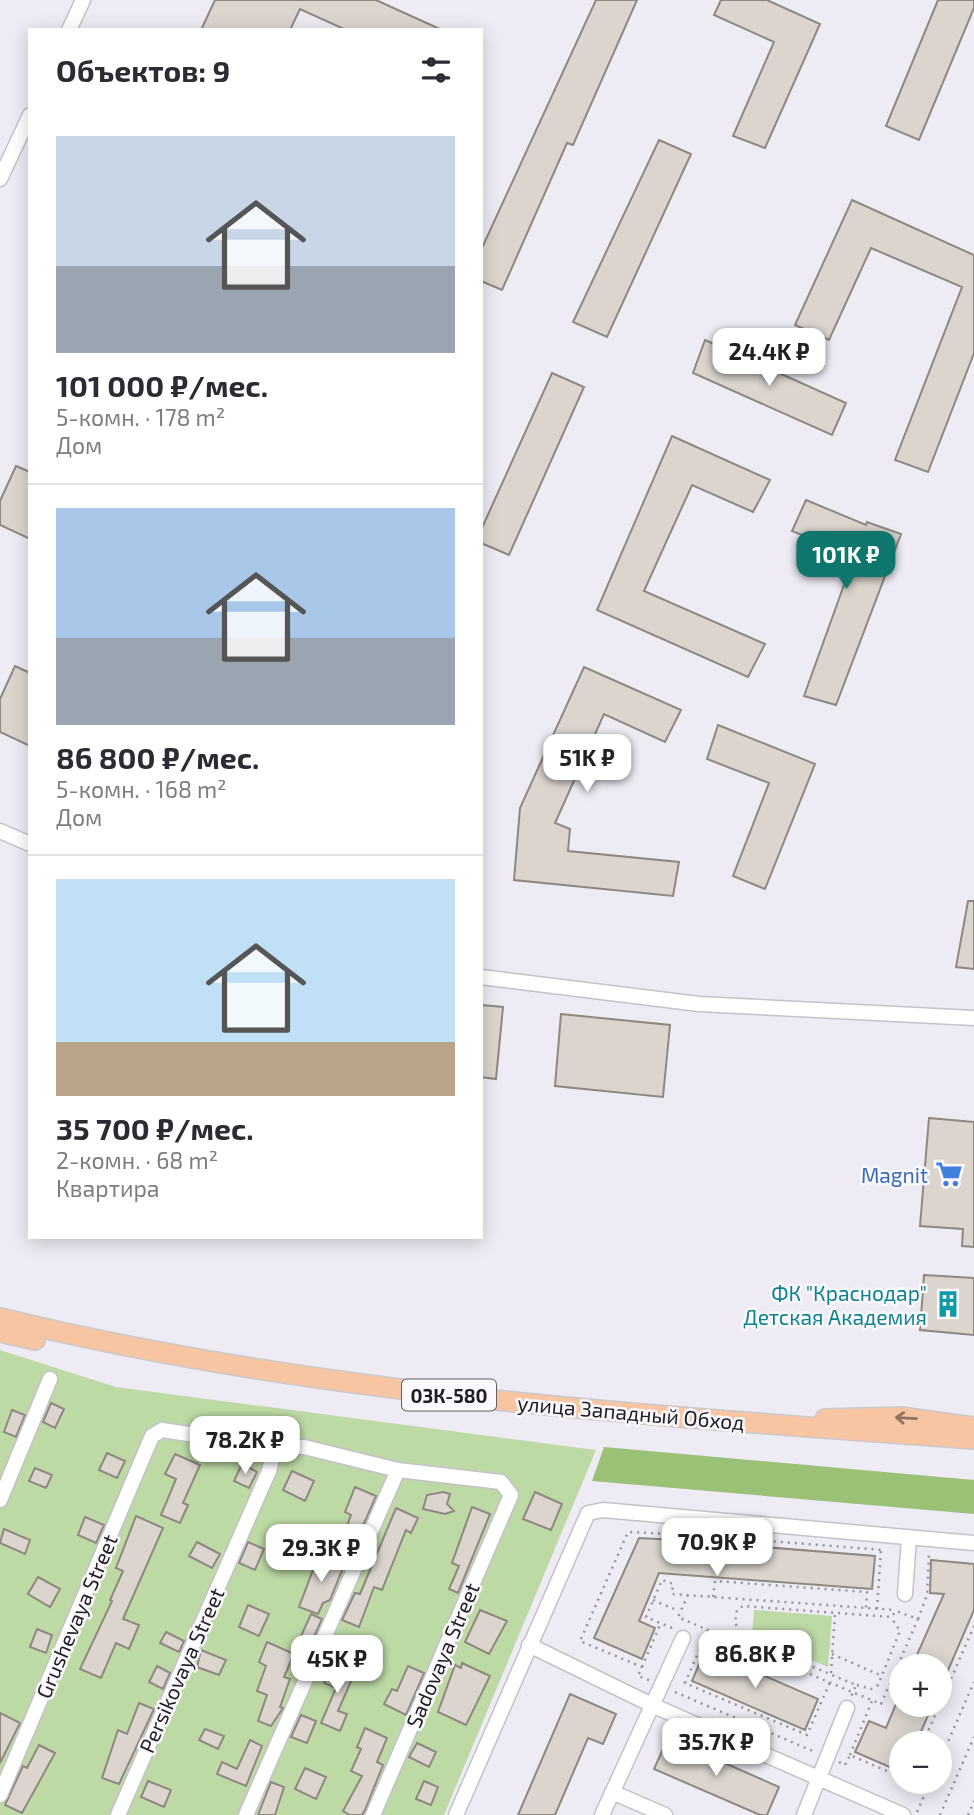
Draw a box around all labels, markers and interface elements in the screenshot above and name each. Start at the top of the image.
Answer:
icon: filters [417,51,455,89]
text: Объектов: 9 [56,52,230,88]
icon: home [193,182,319,308]
pin: 24.4K ₽ [704,328,834,388]
text: 24.4K ₽ [728,337,810,365]
text: 101 000 ₽/мес. [56,367,268,403]
text: 5-комн. · 178 m² [56,403,225,431]
text: Дом [56,431,102,459]
pin: 101K ₽ [789,532,903,591]
text: 101K ₽ [812,540,880,568]
icon: home [193,554,319,680]
pin: 51K ₽ [538,734,636,794]
text: 86 800 ₽/мес. [56,739,259,775]
text: 51K ₽ [559,743,615,771]
text: 5-комн. · 168 m² [56,775,227,803]
text: Дом [56,803,102,831]
icon: home [193,925,319,1051]
text: 35 700 ₽/мес. [56,1110,254,1146]
text: 2-комн. · 68 m² [56,1146,218,1174]
supermarket icon: Magnit [934,1159,964,1189]
place label: Magnit [861,1162,928,1187]
text: Квартира [56,1174,160,1202]
place label: ФК "Краснодар" Детская Академия [743,1280,927,1329]
building icon: ФК "Краснодар" Детская Академия [933,1289,963,1319]
road number: 03К-580 [402,1380,496,1410]
street label: улица Западный Обход [516,1390,746,1435]
one-way arrow [895,1411,918,1424]
pin: 78.2K ₽ [180,1416,310,1476]
text: 78.2K ₽ [206,1425,284,1453]
pin: 70.9K ₽ [652,1518,782,1578]
pin: 29.3K ₽ [256,1524,386,1584]
text: 70.9K ₽ [678,1527,756,1555]
street label: Grushevaya Street [30,1530,122,1702]
text: 29.3K ₽ [282,1533,360,1561]
street label: Sadovaya Street [400,1579,484,1731]
street label: Persikovaya Street [133,1584,229,1756]
pin: 86.8K ₽ [690,1630,820,1690]
pin: 45K ₽ [288,1636,386,1695]
text: 86.8K ₽ [715,1639,795,1667]
text: 45K ₽ [307,1644,367,1672]
map controls [889,1654,952,1794]
button: + [889,1654,952,1717]
pin: 35.7K ₽ [651,1718,781,1778]
text: 35.7K ₽ [678,1727,754,1755]
button: − [889,1731,952,1794]

